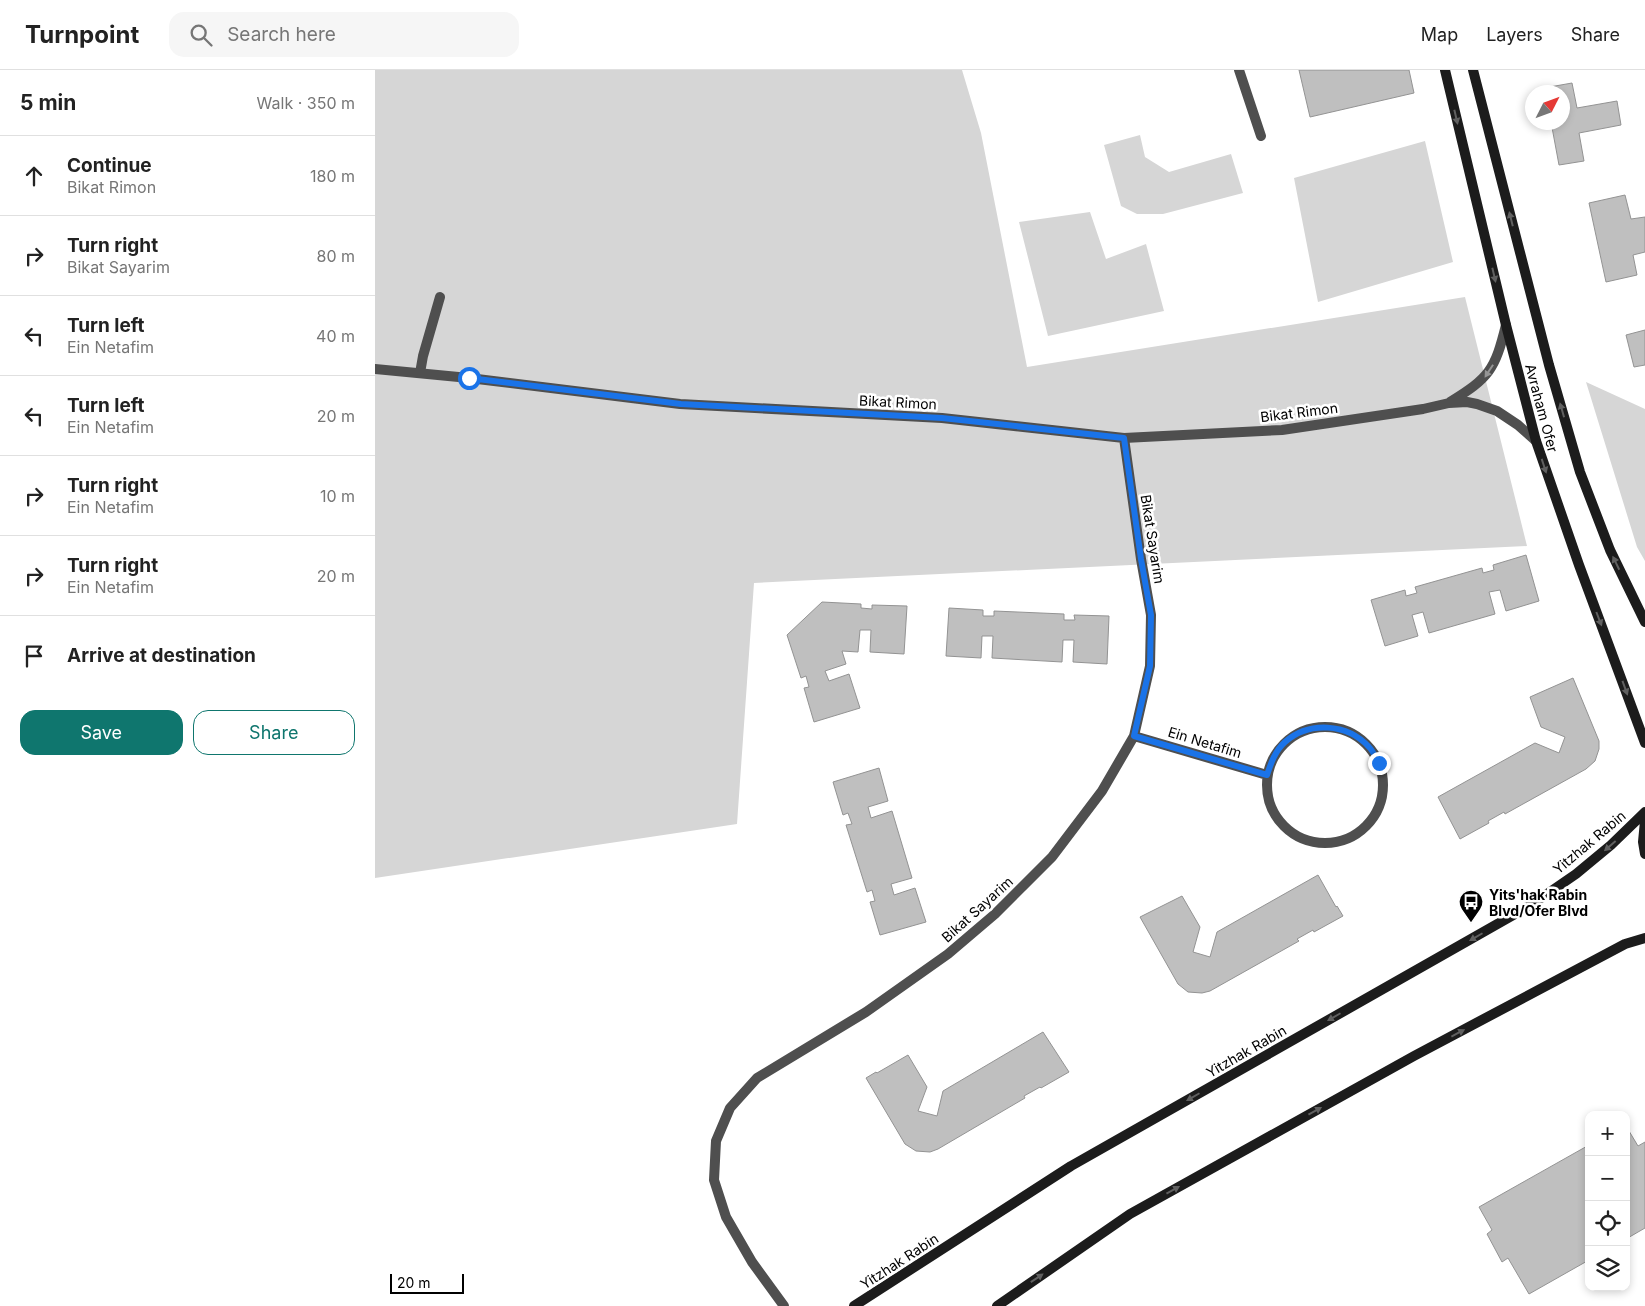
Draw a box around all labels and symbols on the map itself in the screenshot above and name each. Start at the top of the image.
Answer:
north arrow [1525,85,1570,130]
one-way arrow [1452,110,1460,125]
one-way arrow [1507,211,1515,226]
one-way arrow [1490,268,1498,283]
street label: Avraham Ofer [1522,362,1562,454]
one-way arrow [1484,364,1494,377]
route start [458,367,481,390]
street label: Bikat Rimon [859,391,937,413]
street label: Bikat Rimon [1259,399,1339,425]
one-way arrow [1557,402,1565,417]
one-way arrow [1540,459,1548,474]
street label: Bikat Sayarim [1138,493,1168,585]
one-way arrow [1612,556,1620,570]
one-way arrow [1595,612,1603,627]
one-way arrow [1622,680,1629,695]
street label: Ein Netafim [1166,723,1244,761]
route end [1368,752,1391,775]
street label: Yitzhak Rabin [1549,807,1629,877]
one-way arrow [1603,840,1616,851]
street label: Bikat Sayarim [938,873,1016,945]
place label: Yits'hak Rabin Blvd/Ofer Blvd [1489,886,1588,919]
bus stop icon: Yits'hak Rabin Blvd/Ofer Blvd [1458,889,1484,923]
one-way arrow [1469,932,1482,941]
one-way arrow [1328,1012,1341,1021]
street label: Yitzhak Rabin [1203,1021,1289,1081]
one-way arrow [1450,1029,1465,1037]
one-way arrow [1186,1093,1200,1101]
one-way arrow [1309,1107,1322,1116]
one-way arrow [1167,1186,1180,1195]
street label: Yitzhak Rabin [857,1229,941,1293]
scale bar [390,1271,464,1294]
one-way arrow [1030,1273,1044,1283]

